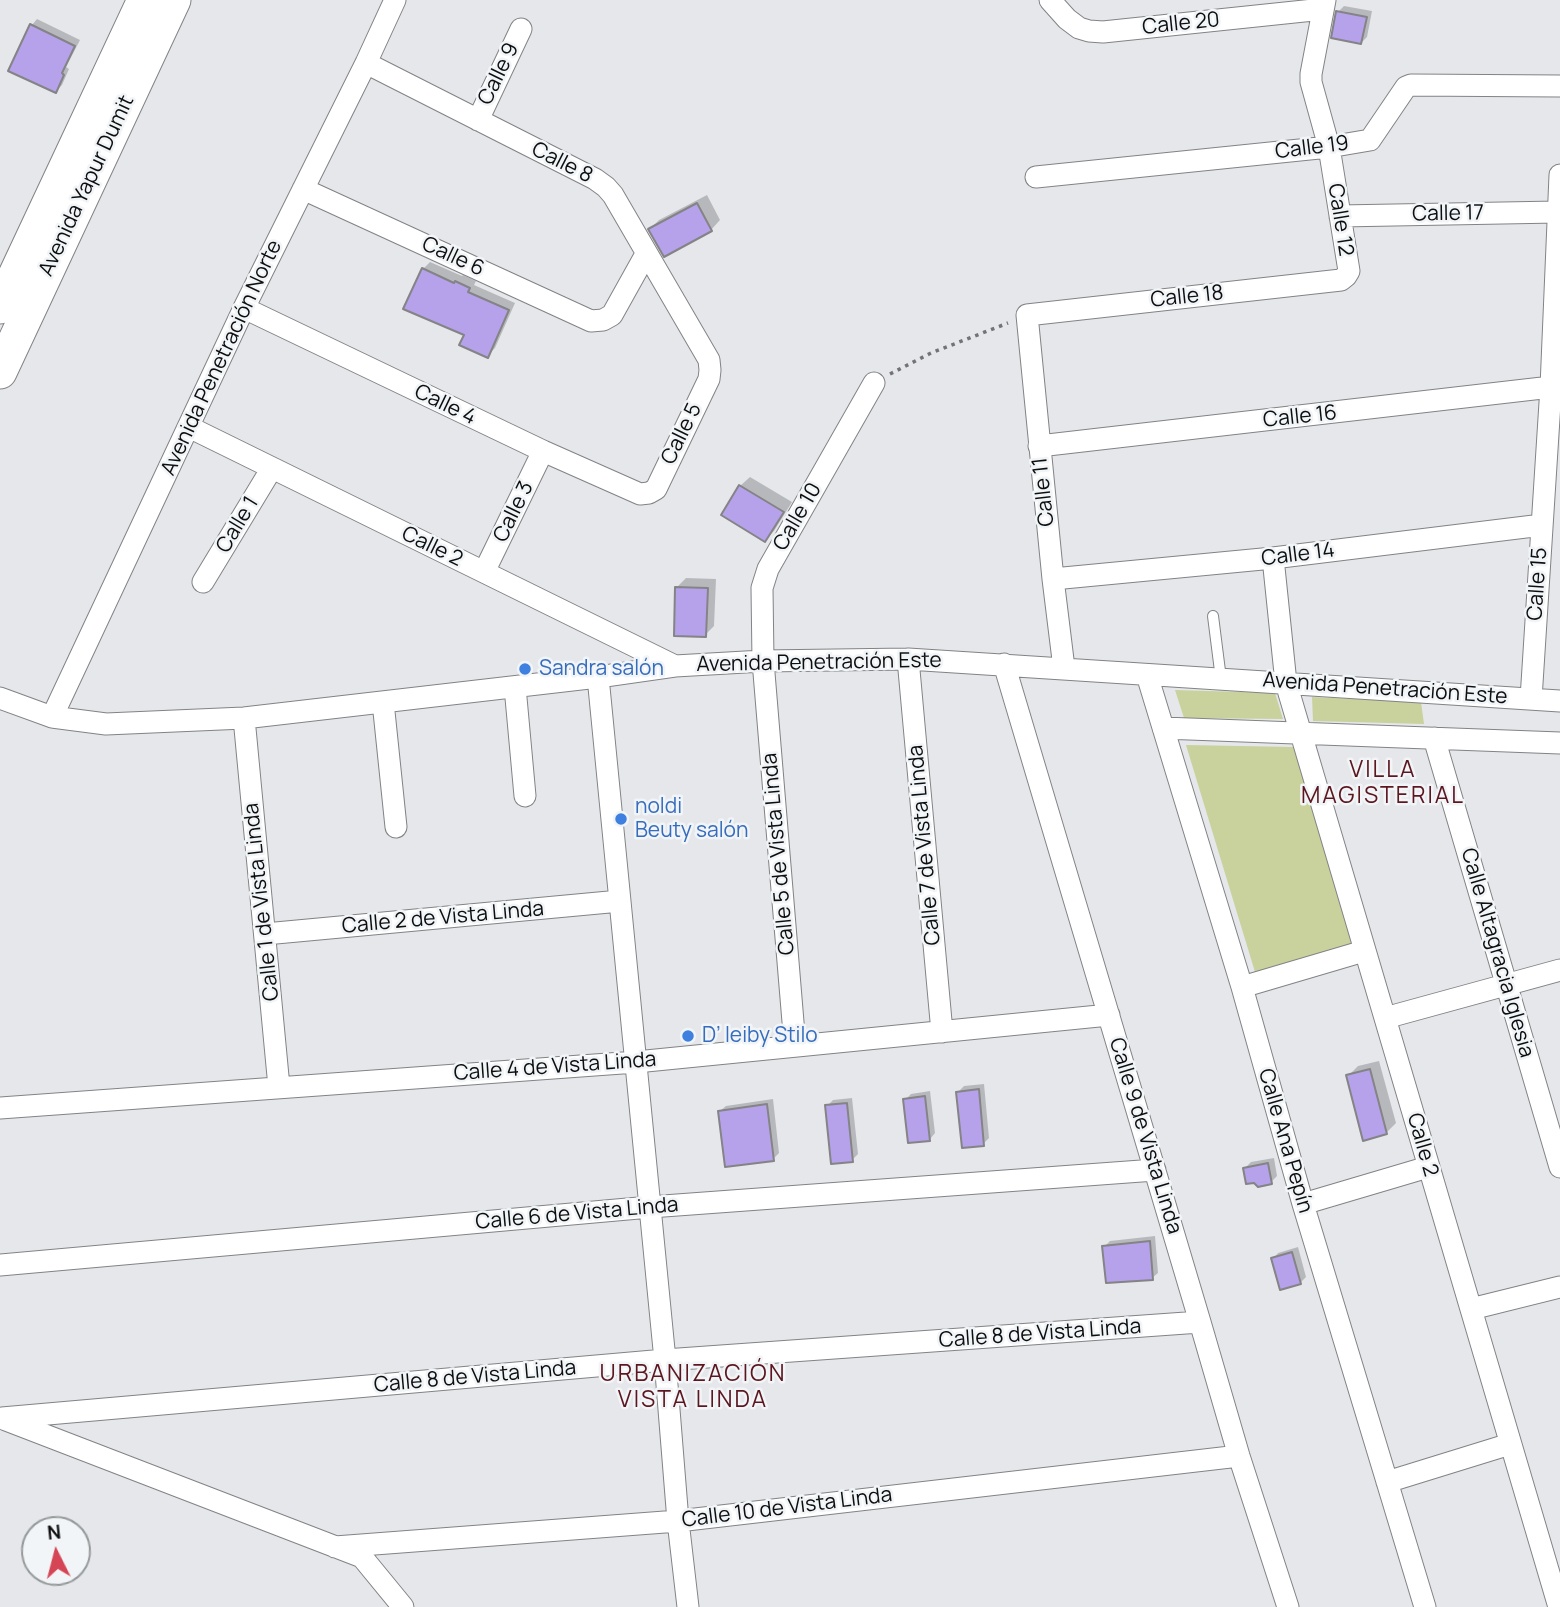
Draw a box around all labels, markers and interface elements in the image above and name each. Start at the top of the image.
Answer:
street label: Calle 20 [1141,7,1221,41]
street label: Calle 9 [473,39,525,109]
street label: Avenida Yapur Dumit [34,92,140,280]
street label: Calle 19 [1274,131,1350,165]
street label: Calle 8 [527,137,597,189]
street label: Calle 12 [1322,182,1358,258]
street label: Calle 17 [1412,201,1484,227]
street label: Calle 6 [418,232,488,282]
street label: Avenida Penetración Norte [156,236,288,480]
street label: Calle 18 [1149,281,1225,313]
street label: Calle 4 [410,379,480,431]
street label: Calle 5 [656,399,708,469]
street label: Calle 16 [1262,401,1338,433]
street label: Calle 11 [1028,456,1060,528]
street label: Calle 3 [489,477,539,547]
street label: Calle 10 [769,479,827,555]
street label: Calle 1 [211,492,265,558]
street label: Calle 2 [397,521,467,573]
street label: Calle 14 [1260,538,1336,572]
street label: Calle 15 [1523,547,1553,621]
street label: Avenida Penetración Este [696,648,942,678]
place label: Sandra salón [539,656,664,682]
marker: Sandra salón [517,661,533,677]
street label: Avenida Penetración Este [1262,668,1508,710]
street label: Calle 7 de Vista Linda [904,744,946,946]
street label: Calle 5 de Vista Linda [758,752,800,956]
district label: VILLA MAGISTERIAL [1302,757,1464,811]
place label: noldi Beuty salón [635,794,748,844]
street label: Calle 1 de Vista Linda [239,802,285,1002]
marker: noldi Beuty salón [613,811,629,827]
street label: Calle Altagracia Iglesia [1455,845,1539,1061]
street label: Calle 2 de Vista Linda [341,897,545,939]
place label: D’ leiby Stilo [702,1023,818,1049]
marker: D’ leiby Stilo [680,1028,696,1044]
street label: Calle 9 de Vista Linda [1103,1035,1187,1237]
street label: Calle 4 de Vista Linda [453,1047,657,1087]
street label: Calle Ana Pepín [1252,1066,1318,1216]
street label: Calle 2 [1401,1110,1443,1180]
street label: Calle 6 de Vista Linda [474,1193,680,1235]
street label: Calle 8 de Vista Linda [938,1314,1142,1354]
street label: Calle 8 de Vista Linda [373,1356,577,1398]
district label: URBANIZACIÓN VISTA LINDA [601,1361,785,1415]
street label: Calle 10 de Vista Linda [680,1483,894,1533]
north arrow [21,1516,91,1586]
text: N [46,1518,62,1546]

